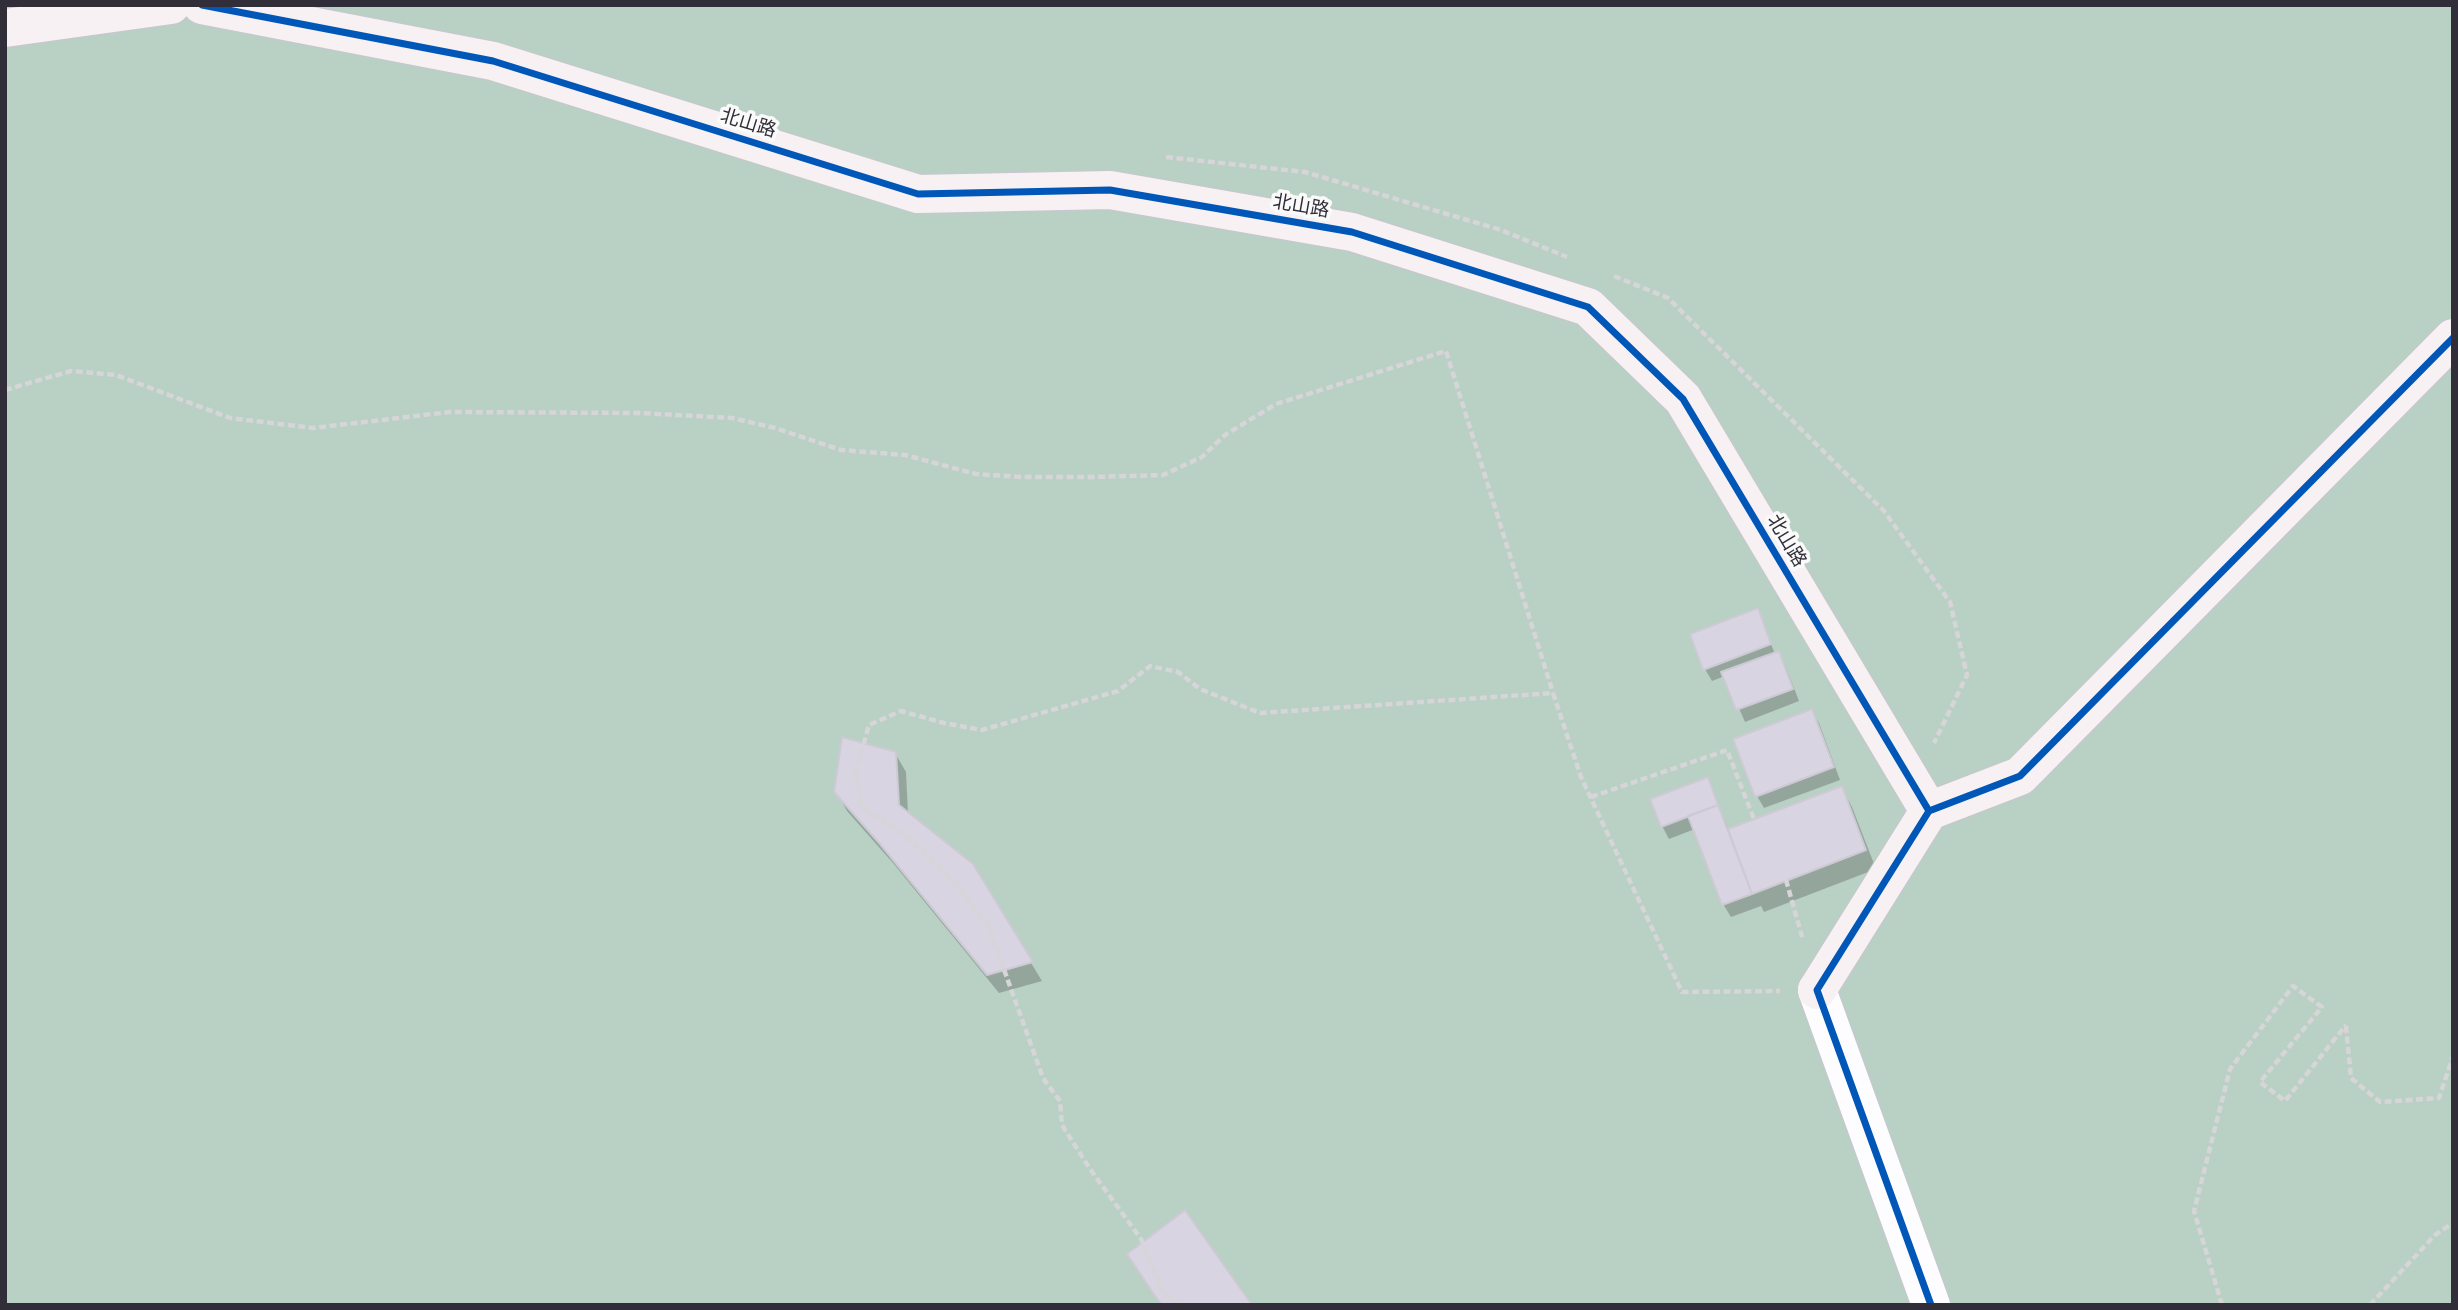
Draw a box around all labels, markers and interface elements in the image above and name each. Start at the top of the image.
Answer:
street label: 北山路 [717,105,779,143]
street label: 北山路 [1271,191,1331,223]
street label: 北山路 [1762,511,1810,571]

